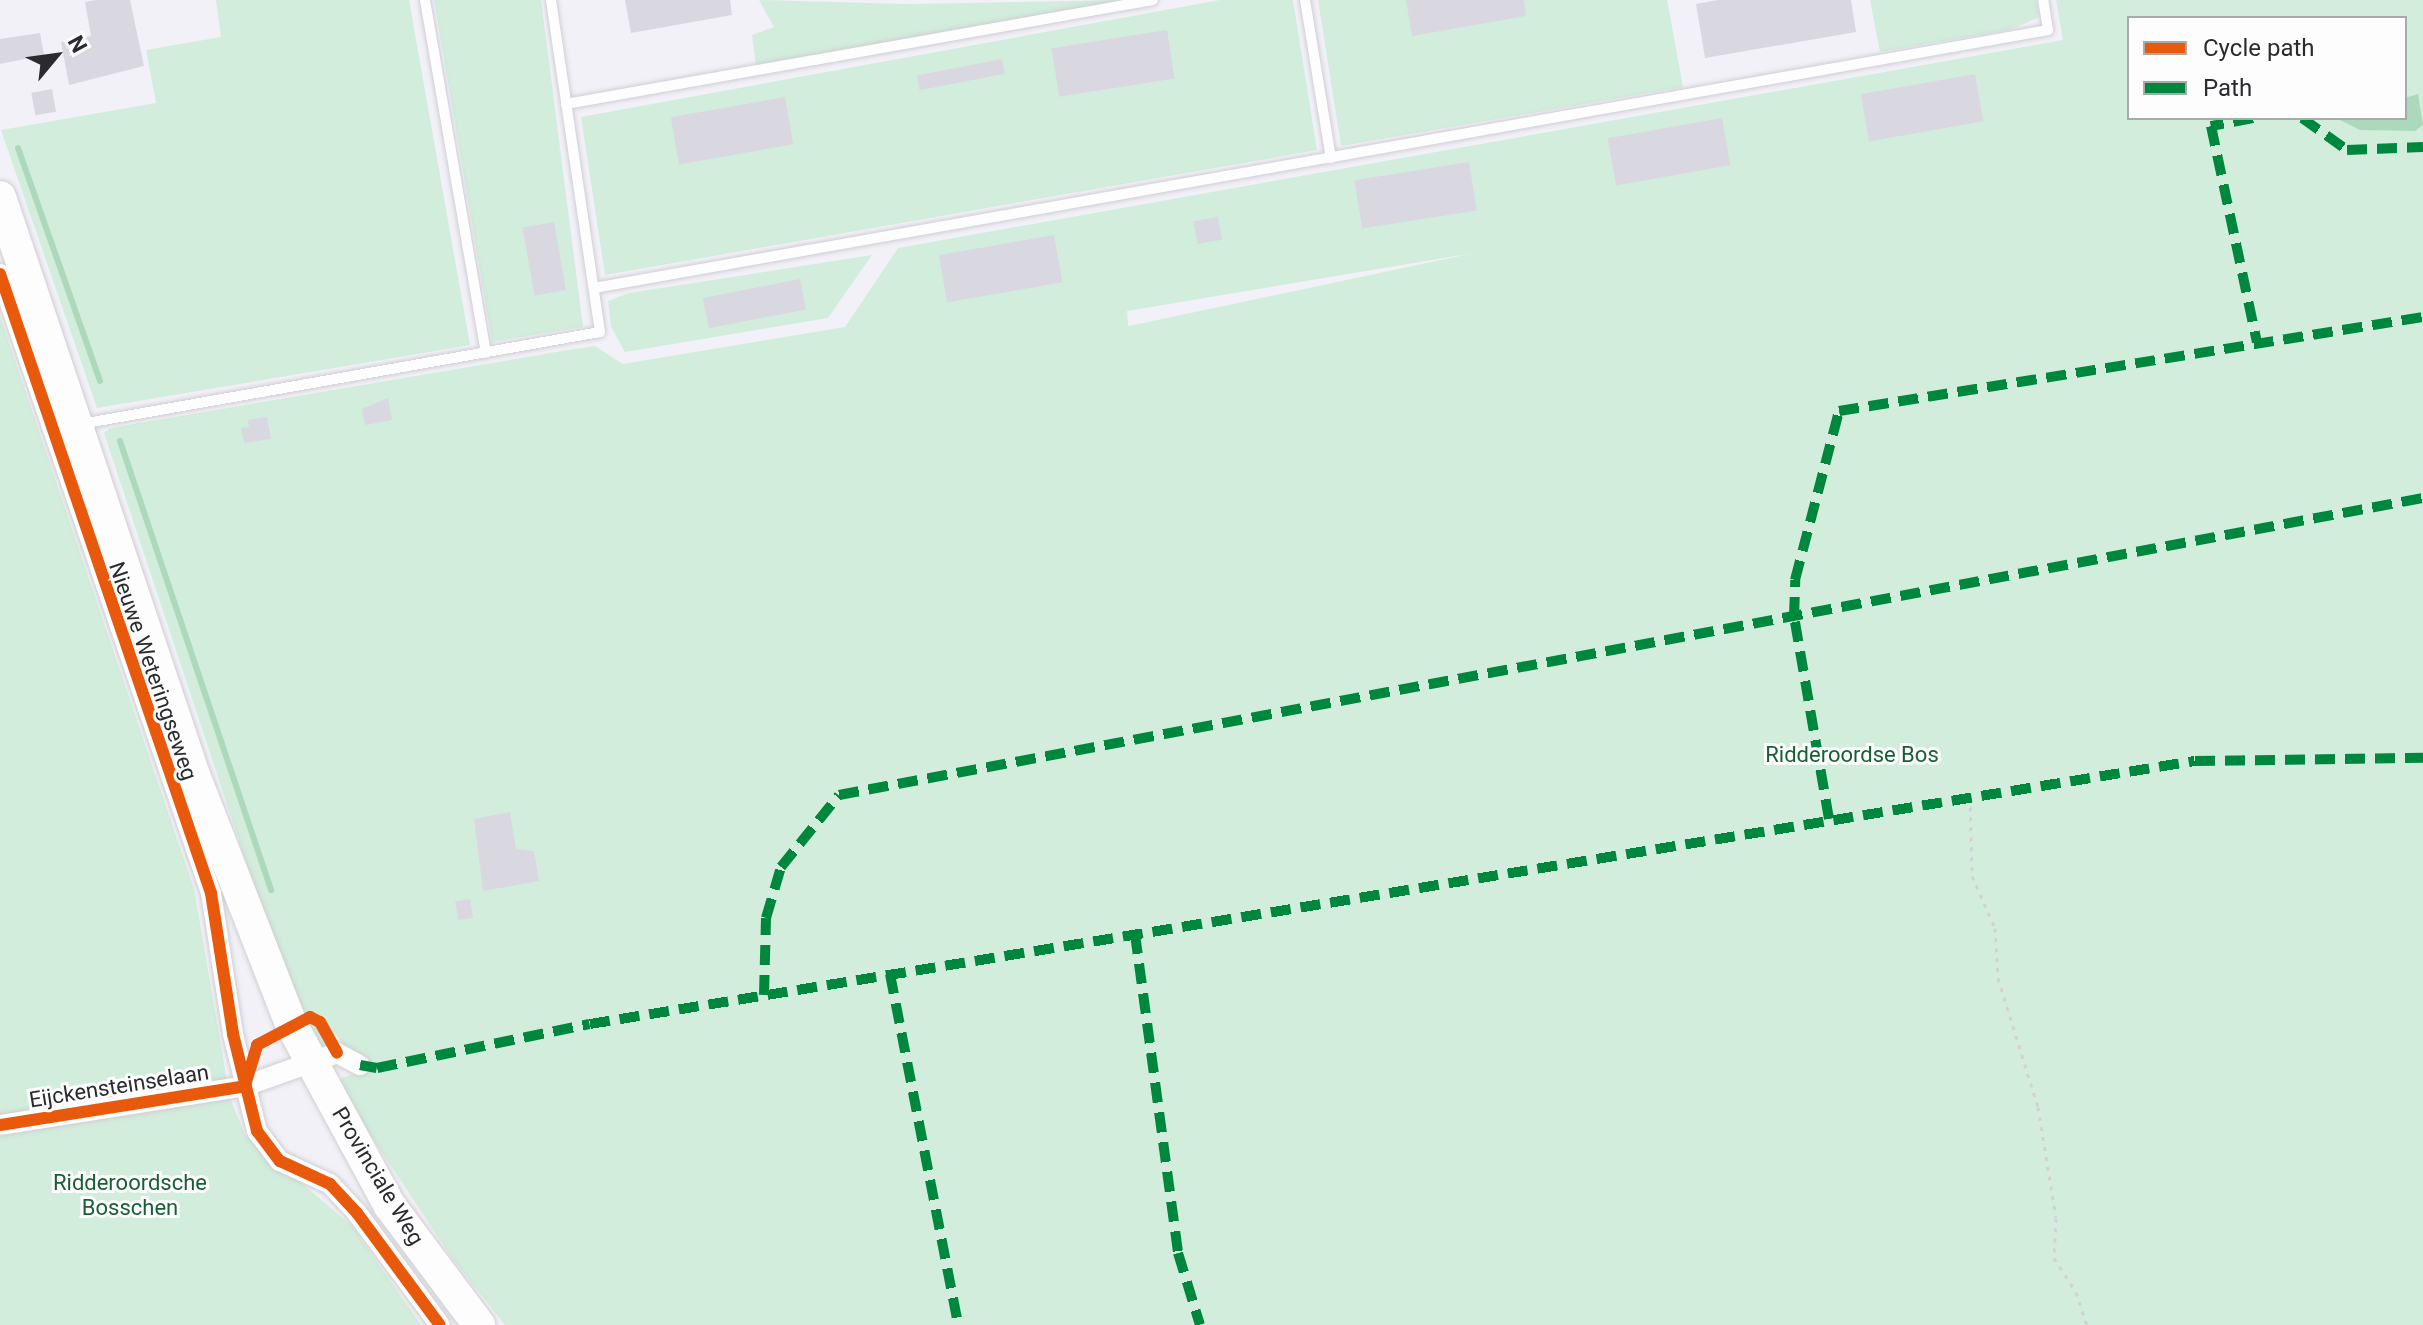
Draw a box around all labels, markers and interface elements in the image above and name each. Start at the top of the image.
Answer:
north arrow [16,16,96,96]
legend [2127,16,2407,120]
text: N [63,31,92,57]
text: Cycle path [2203,34,2315,62]
text: Path [2203,74,2252,102]
street label: Nieuwe Weteringseweg [103,558,203,784]
park label: Ridderoordse Bos [1765,742,1939,768]
street label: Eijckensteinselaan [27,1059,211,1113]
street label: Provinciale Weg [326,1102,430,1250]
park label: Ridderoordsche Bosschen [53,1169,207,1220]

